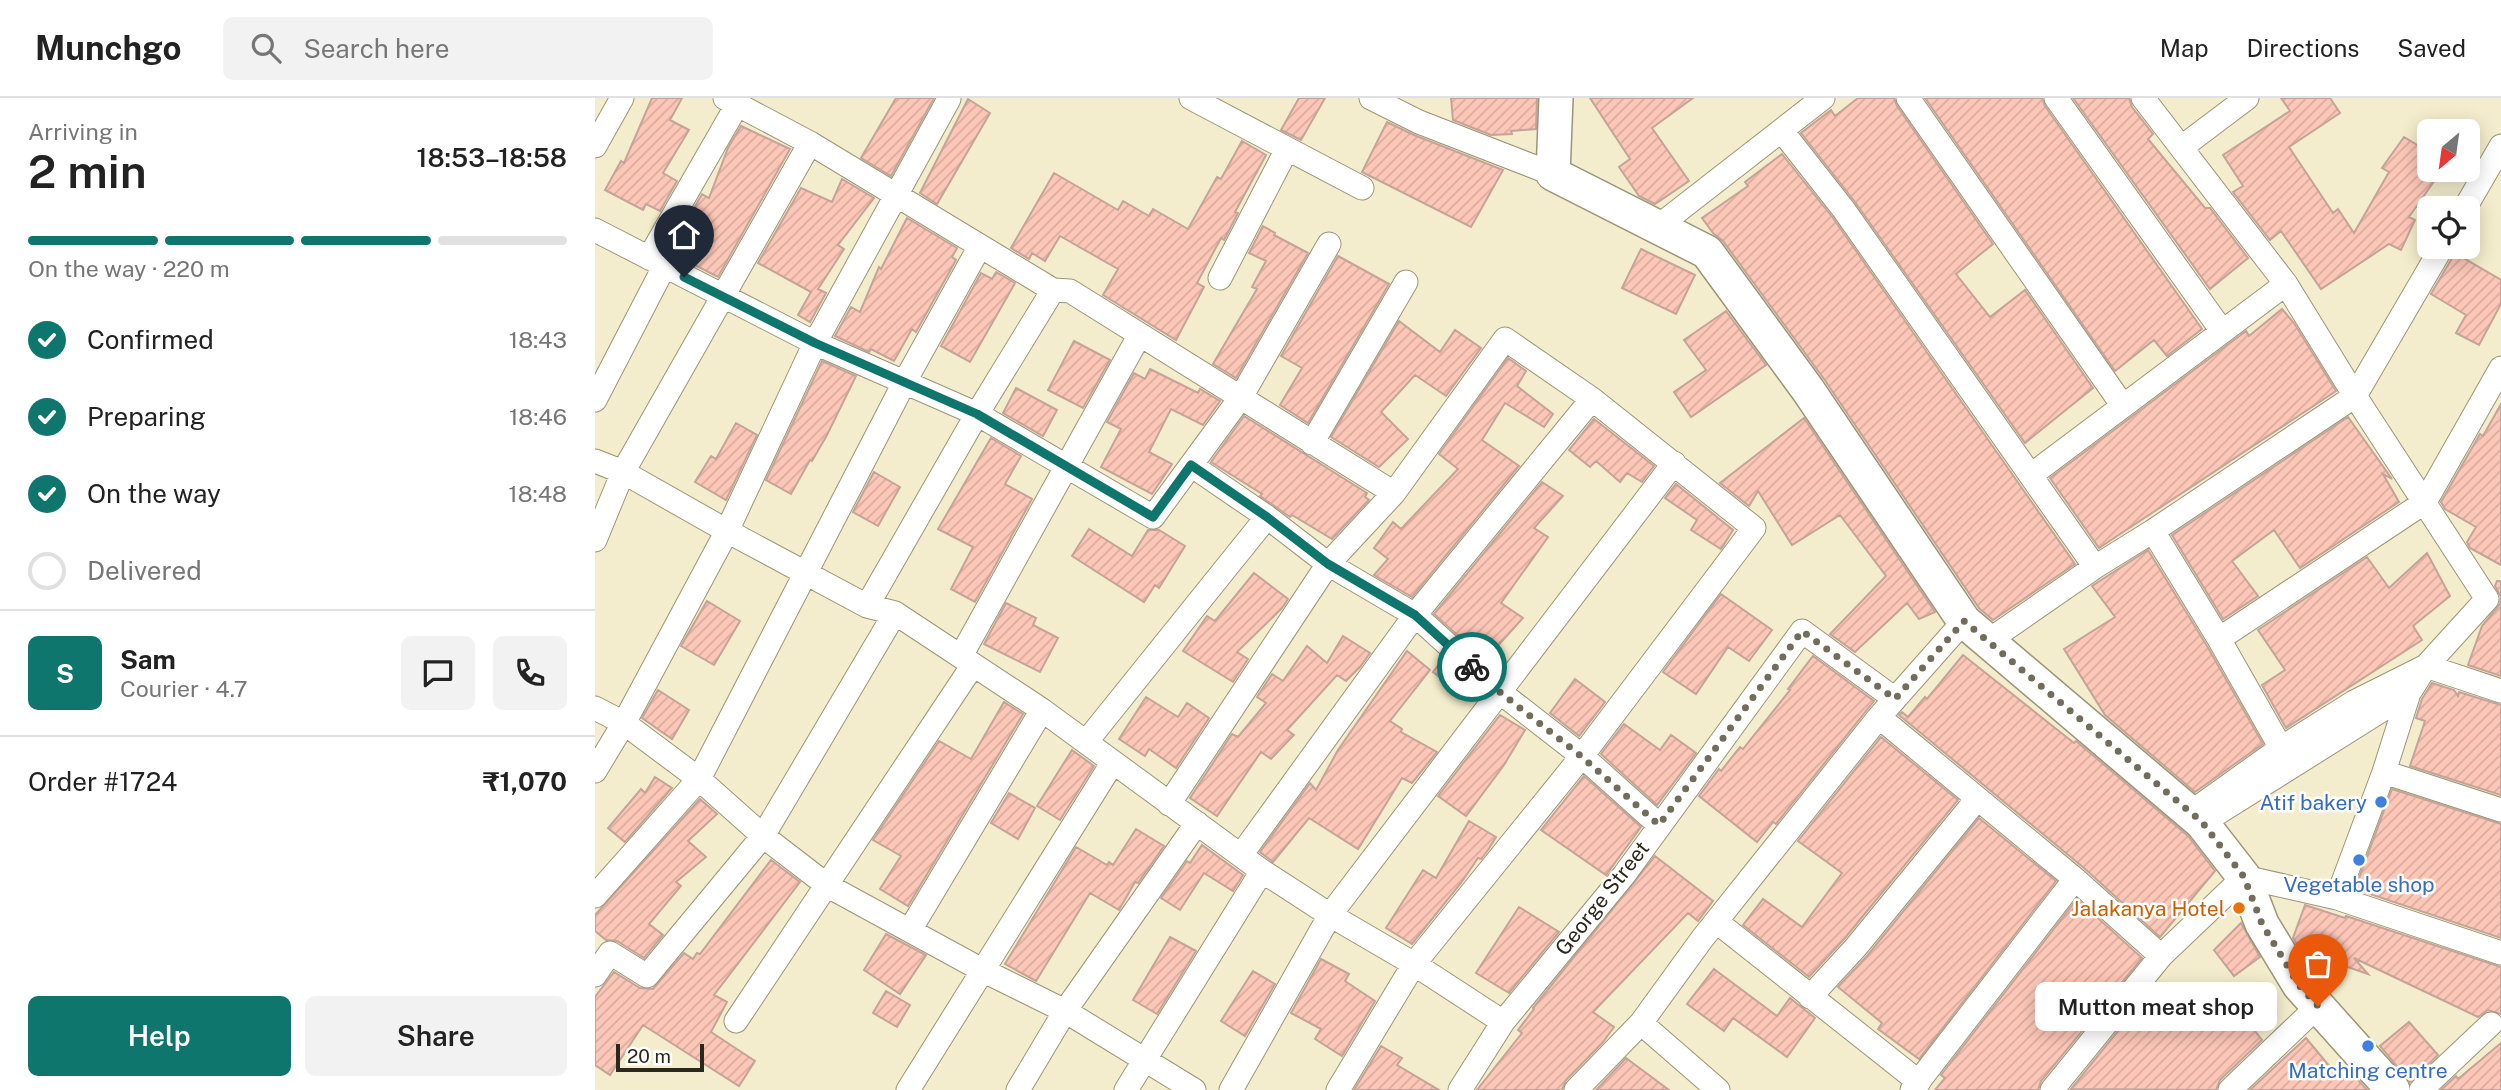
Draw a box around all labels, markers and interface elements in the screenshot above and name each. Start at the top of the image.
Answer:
search box [223,17,713,80]
text: Munchgo [35,29,181,67]
icon: search [247,29,285,67]
text: Search here [303,33,449,64]
text: Map [2160,34,2209,62]
text: Directions [2247,34,2359,62]
text: Saved [2397,34,2466,62]
text: Arriving in [28,118,138,145]
north arrow [2417,119,2480,182]
map controls [2417,119,2480,259]
text: 18:53–18:58 [417,142,567,173]
text: 2 min [28,144,147,198]
button: locate [2417,196,2480,259]
pin [654,205,714,277]
icon: home [665,216,703,254]
text: On the way · 220 m [28,255,230,282]
icon: check [28,321,66,359]
text: Confirmed [87,324,214,355]
text: 18:43 [509,326,567,353]
icon: check [28,398,66,436]
text: Preparing [87,401,206,432]
text: 18:46 [509,403,567,430]
icon: check [28,475,66,513]
text: On the way [87,478,221,509]
text: 18:48 [508,480,567,507]
text: Delivered [87,555,202,586]
courier [1437,632,1507,702]
button: chat [401,636,475,710]
button: phone [493,636,567,710]
text: Sam [120,644,176,675]
icon: bike [1453,648,1491,686]
text: S [56,658,74,689]
text: Courier · 4.7 [120,675,248,702]
text: Order #1724 [28,766,177,797]
text: ₹1,070 [483,766,567,797]
place label: Atif bakery [2260,790,2367,815]
marker: Atif bakery [2373,794,2389,810]
street label: George Street [1550,836,1654,960]
marker: Vegetable shop [2351,852,2367,868]
place label: Vegetable shop [2283,872,2435,897]
place label: Jalakanya Hotel [2071,896,2225,921]
marker: Jalakanya Hotel [2231,900,2247,916]
pin [2288,934,2348,1006]
icon: bag [2299,945,2337,983]
callout: Mutton meat shop [2035,982,2276,1030]
text: Mutton meat shop [2058,993,2254,1020]
button: Help [28,996,291,1076]
button: Share [305,996,567,1076]
marker: Matching centre [2360,1038,2376,1054]
scale bar [616,1041,703,1073]
text: 20 m [627,1045,671,1067]
place label: Matching centre [2288,1058,2448,1083]

